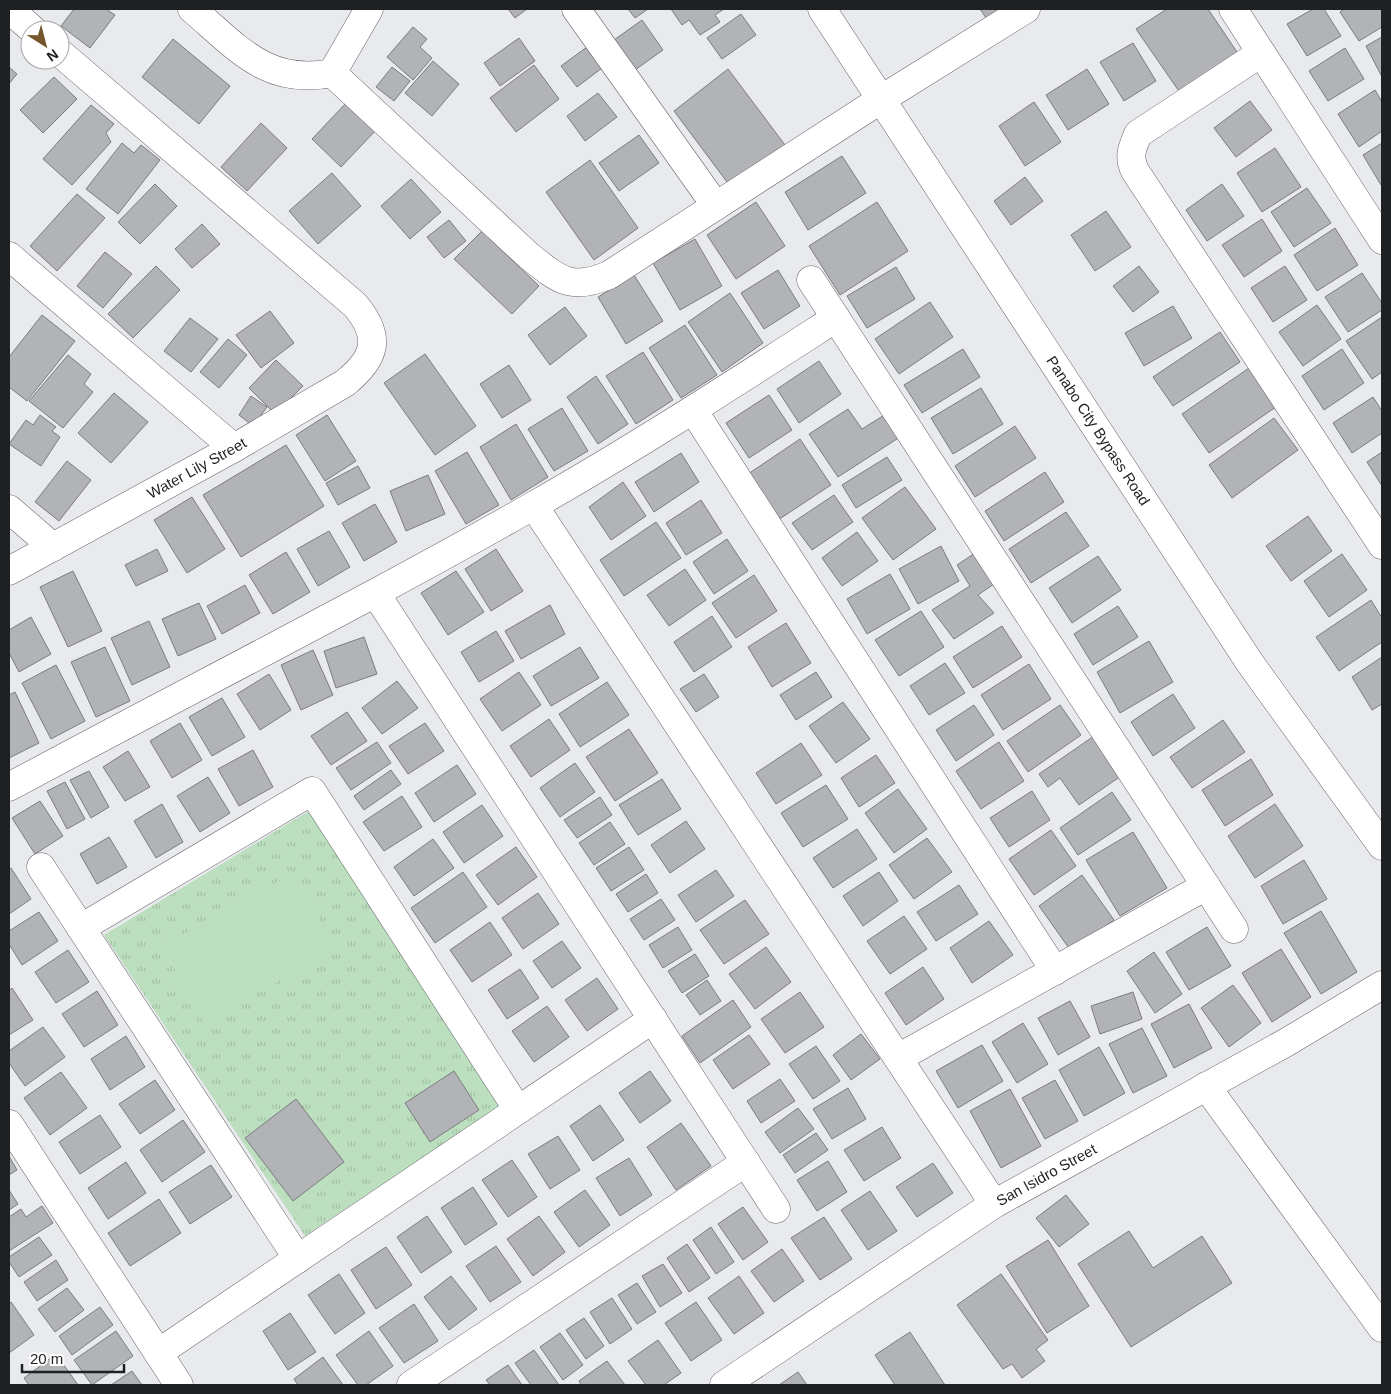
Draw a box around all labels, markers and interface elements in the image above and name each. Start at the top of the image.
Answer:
north arrow [20,20,70,70]
text: N [44,46,61,65]
street label: Panabo City Bypass Road [1043,352,1153,508]
street label: Water Lily Street [144,433,250,502]
street label: San Isidro Street [993,1140,1100,1209]
scale bar [22,1342,125,1374]
text: 20 m [30,1350,63,1367]

